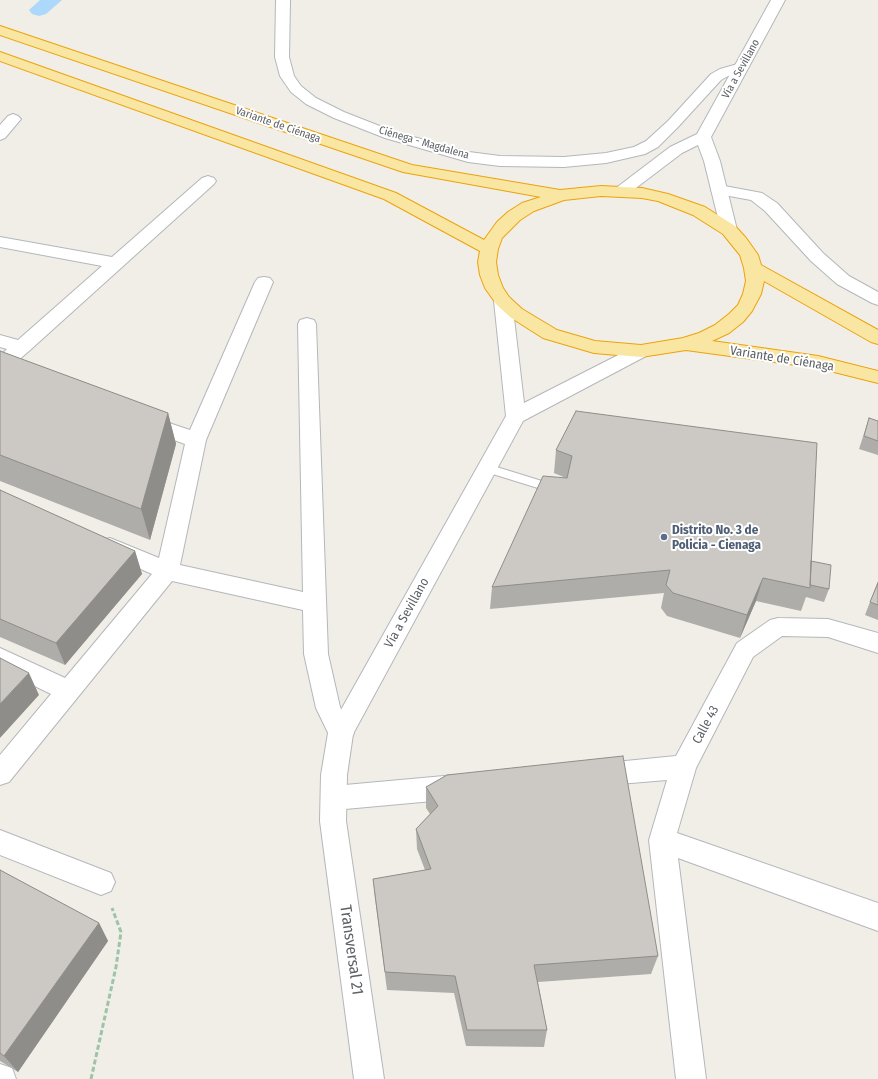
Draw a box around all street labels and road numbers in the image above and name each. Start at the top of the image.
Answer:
street label: Vía a Sevillano [719,37,763,101]
street label: Variante de Ciénaga [234,104,322,146]
street label: Ciénega - Magdalena [377,124,471,162]
street label: Variante de Ciénaga [729,343,835,375]
street label: Vía a Sevillano [381,575,433,651]
street label: Calle 43 [689,703,723,747]
street label: Transversal 21 [335,904,367,996]

